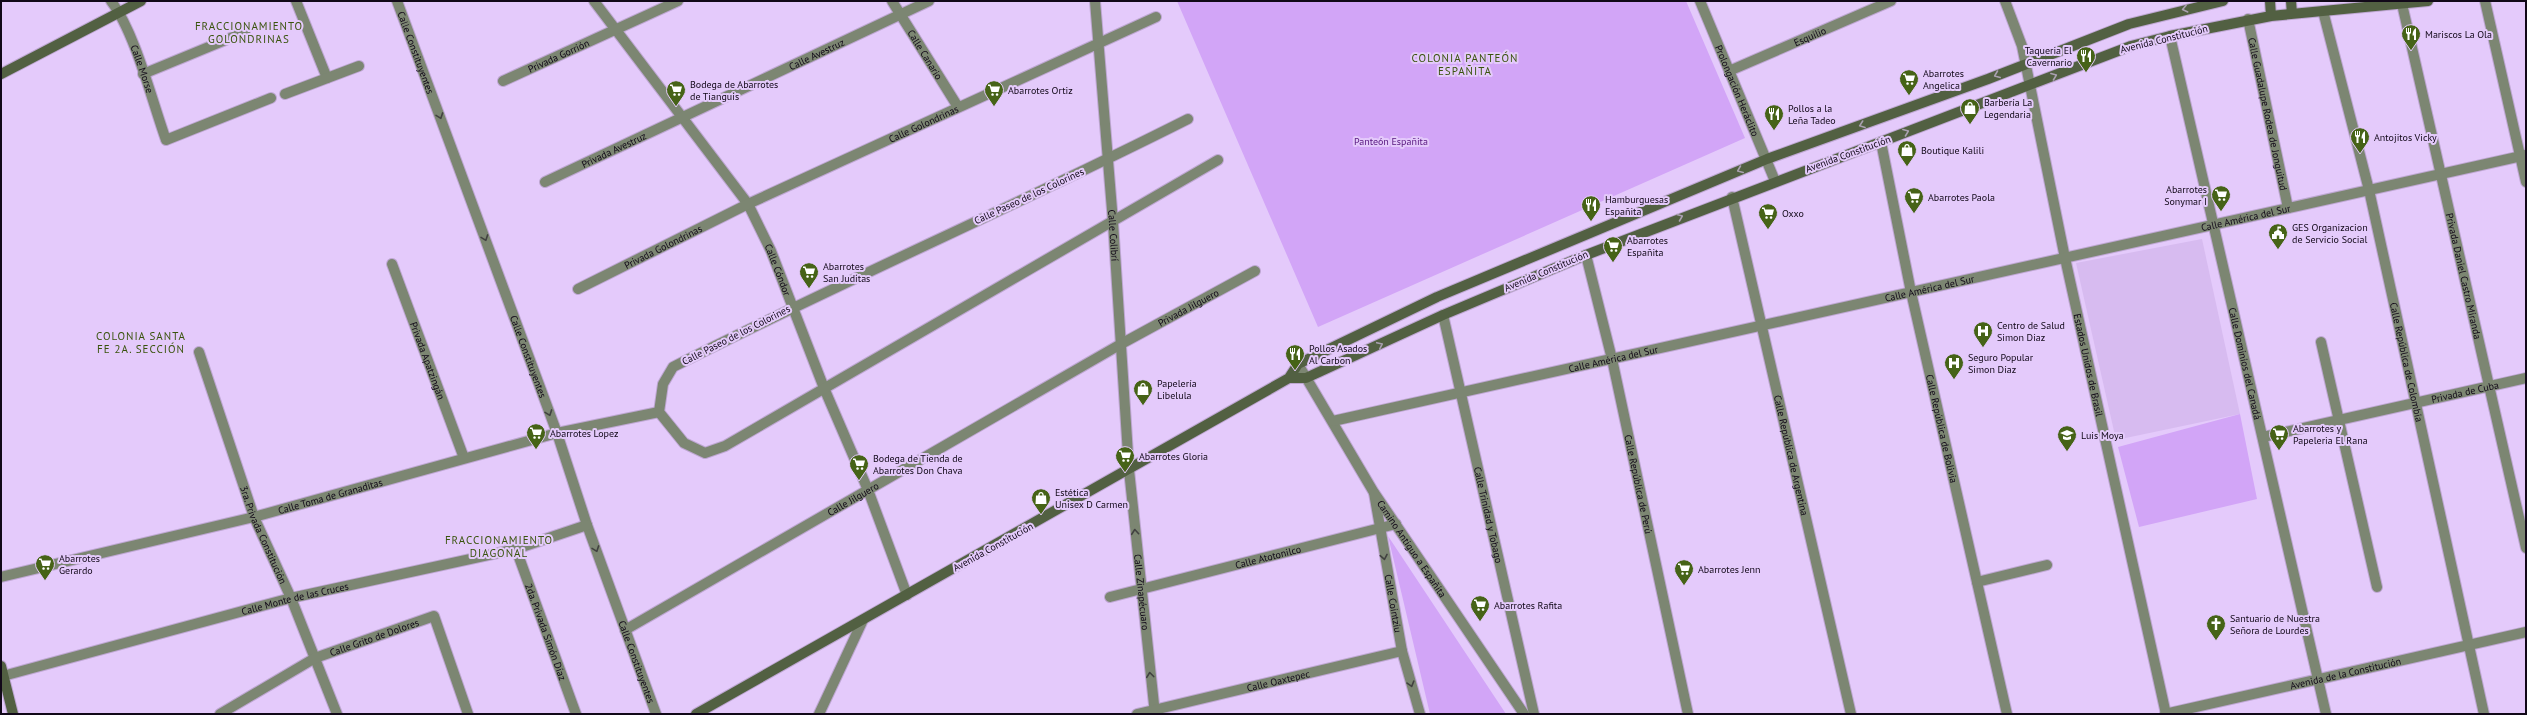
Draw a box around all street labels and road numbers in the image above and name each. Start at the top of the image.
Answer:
street label: Calle Constituyentes [395,9,437,96]
street label: Avenida Constitución [2119,22,2209,56]
street label: Esquilio [1792,23,1828,49]
street label: Calle Canario [905,27,946,82]
street label: Calle Avestruz [786,35,846,73]
street label: Privada Gorrión [526,36,591,75]
street label: Calle Guadalupe Rodea de Jonguitud [2246,36,2291,192]
street label: Calle Morse [128,43,157,95]
street label: Prolongación Heráclito [1712,43,1762,138]
street label: Calle Golondrinas [886,102,960,145]
street label: Privada Avestruz [579,129,648,170]
street label: Avenida Constitución [1804,133,1892,175]
street label: Calle Paseo de los Colorines [972,165,1086,227]
street label: Calle América del Sur [2200,201,2292,234]
street label: Calle Colibrí [1105,209,1122,262]
street label: Privada Daniel Castro Miranda [2443,212,2485,340]
street label: Privada Golondrinas [622,222,704,271]
street label: Calle Cóndor [762,242,794,298]
street label: Avenida Constitución [1502,247,1590,295]
street label: Calle América del Sur [1883,272,1976,304]
street label: Privada Jilguero [1155,286,1221,329]
street label: Calle República de Colombia [2387,301,2426,423]
street label: Calle Paseo de los Colorines [680,302,792,368]
street label: Calle Dominios del Canadá [2226,306,2265,421]
street label: Estados Unidos de Brasil [2071,312,2106,418]
street label: Calle Constituyentes [507,313,550,400]
street label: Privada Apatzingán [407,320,448,401]
street label: Calle América del Sur [1567,342,1660,375]
street label: Calle República de Bolivia [1923,373,1961,484]
street label: Privada de Cuba [2430,378,2500,406]
street label: Calle República de Argentina [1771,394,1812,517]
street label: Calle República de Perú [1622,433,1656,535]
street label: Calle Trinidad y Tobago [1471,465,1506,564]
street label: Calle Toma de Granaditas [276,475,384,517]
street label: Calle Jilguero [825,479,881,519]
street label: 3ra. Privada Constitución [238,484,290,586]
street label: Camino Antiguo a Españita [1374,497,1450,600]
street label: Avenida Constitución [951,520,1035,574]
street label: Calle Atotonilco [1234,542,1302,571]
street label: Calle Zinapécuaro [1131,553,1153,631]
street label: Calle Cointziu [1382,573,1405,633]
street label: Calle Monte de las Cruces [240,579,350,618]
street label: 2da. Privada Simón Díaz [522,581,570,682]
street label: Calle Grito de Dolores [328,615,421,659]
street label: Calle Constituyentes [616,619,658,705]
street label: Avenida de la Constitución [2289,654,2402,692]
street label: Calle Oaxtepec [1245,667,1311,694]

